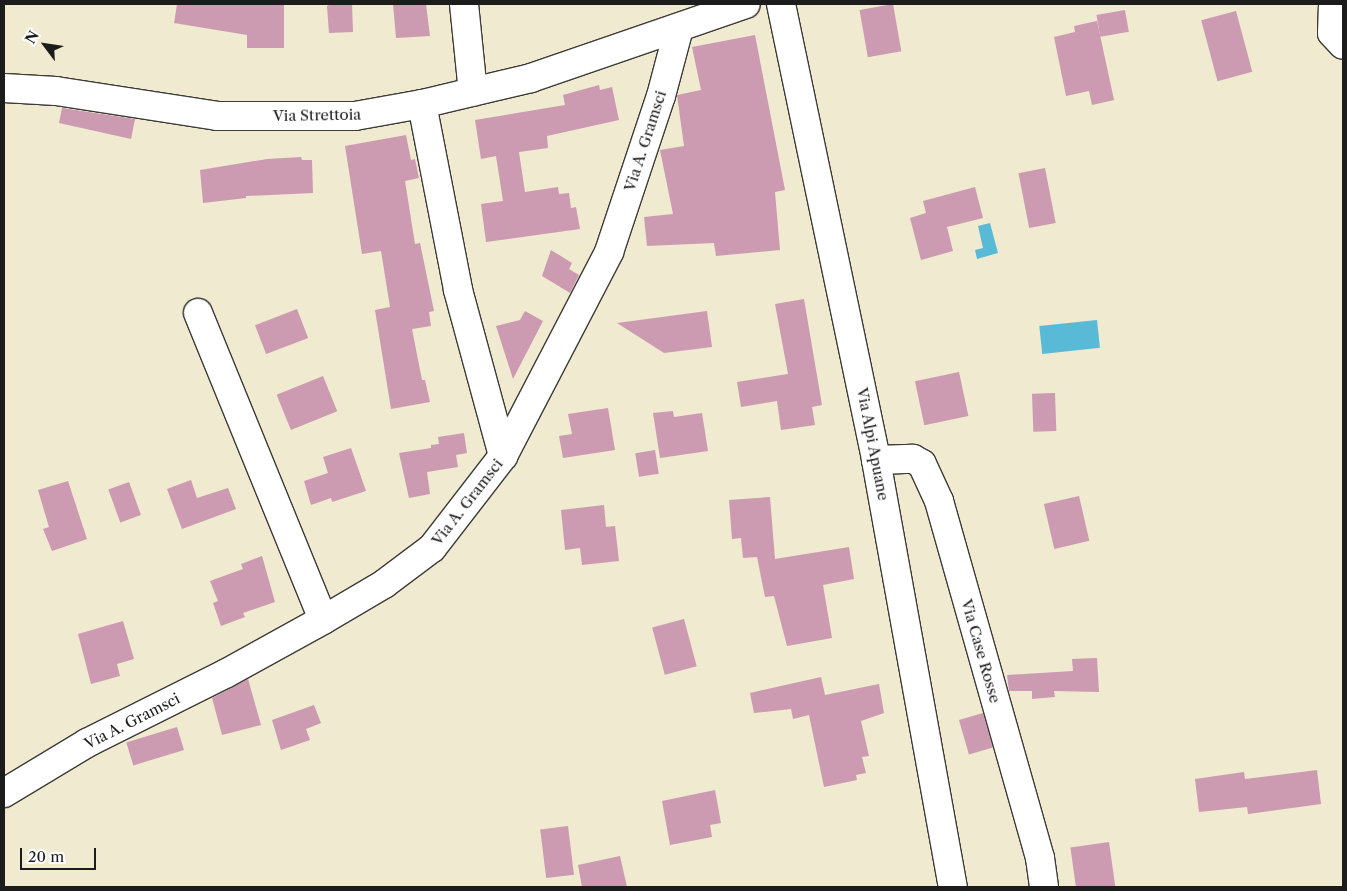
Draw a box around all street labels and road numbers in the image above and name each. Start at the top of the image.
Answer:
street label: Via A. Gramsci [620,88,670,194]
street label: Via Strettoia [273,105,361,125]
street label: Via Alpi Apuane [853,385,893,503]
street label: Via A. Gramsci [427,455,507,549]
street label: Via Case Rosse [958,597,1004,705]
street label: Via A. Gramsci [81,689,183,753]

